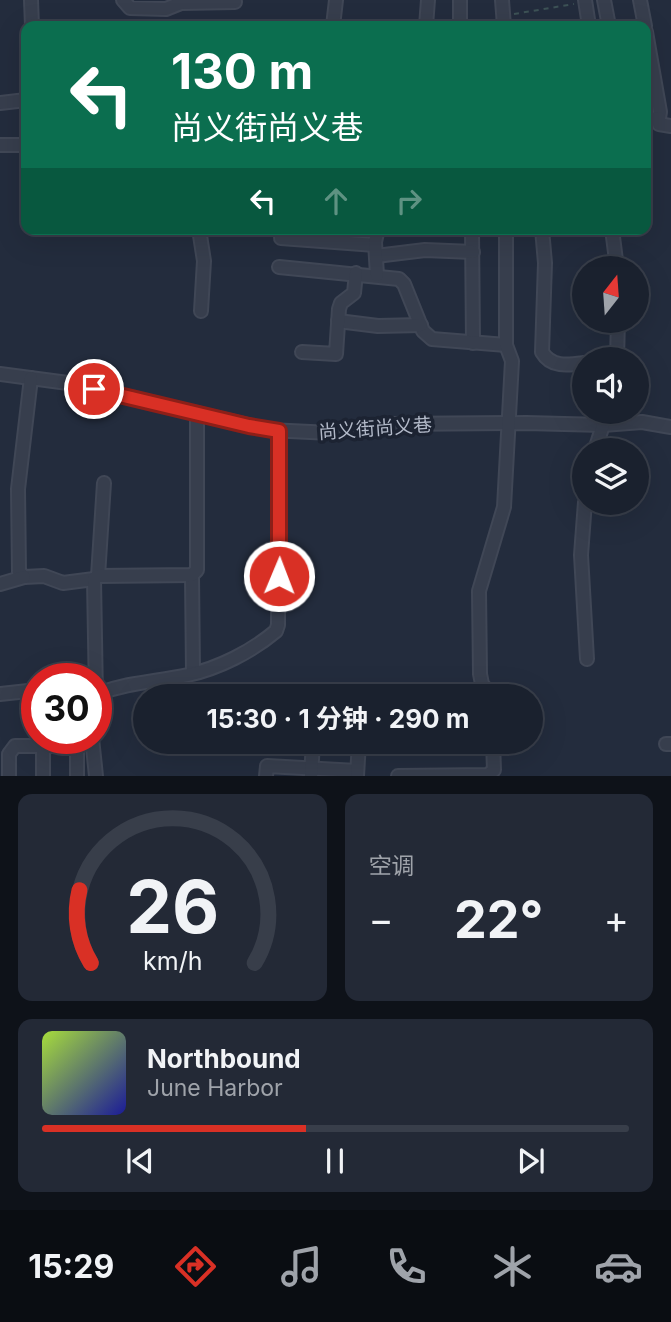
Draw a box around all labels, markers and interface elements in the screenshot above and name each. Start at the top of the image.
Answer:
text: 130 m [171,42,313,101]
icon: left [56,49,147,140]
text: 尚义街尚义巷 [171,108,363,147]
icon: left [244,182,282,220]
icon: ahead [317,182,355,220]
icon: right [390,182,428,220]
north arrow [572,256,649,332]
map controls [572,256,649,515]
button: sound [572,347,649,424]
pin [64,359,124,419]
icon: arrive [75,370,113,408]
street label: 尚义街尚义巷 [317,413,433,444]
button: layers [572,438,649,515]
position arrow [242,539,316,613]
speed limit sign: 30 [21,663,112,754]
text: 15:30 · 1 分钟 · 290 m [207,703,469,734]
text: 空调 [369,852,415,880]
text: 26 [126,863,219,952]
text: 22° [454,888,543,951]
text: − [369,896,394,942]
text: + [604,896,629,942]
text: km/h [143,946,202,976]
text: Northbound [147,1043,301,1074]
text: June Harbor [147,1074,283,1102]
icon: previous [121,1142,159,1180]
icon: pause [316,1142,354,1180]
icon: next [512,1142,550,1180]
icon: directions [171,1242,220,1291]
icon: music [277,1242,326,1291]
icon: phone [382,1242,431,1291]
icon: climate [488,1242,537,1291]
icon: car [594,1242,643,1291]
text: 15:29 [28,1247,114,1286]

